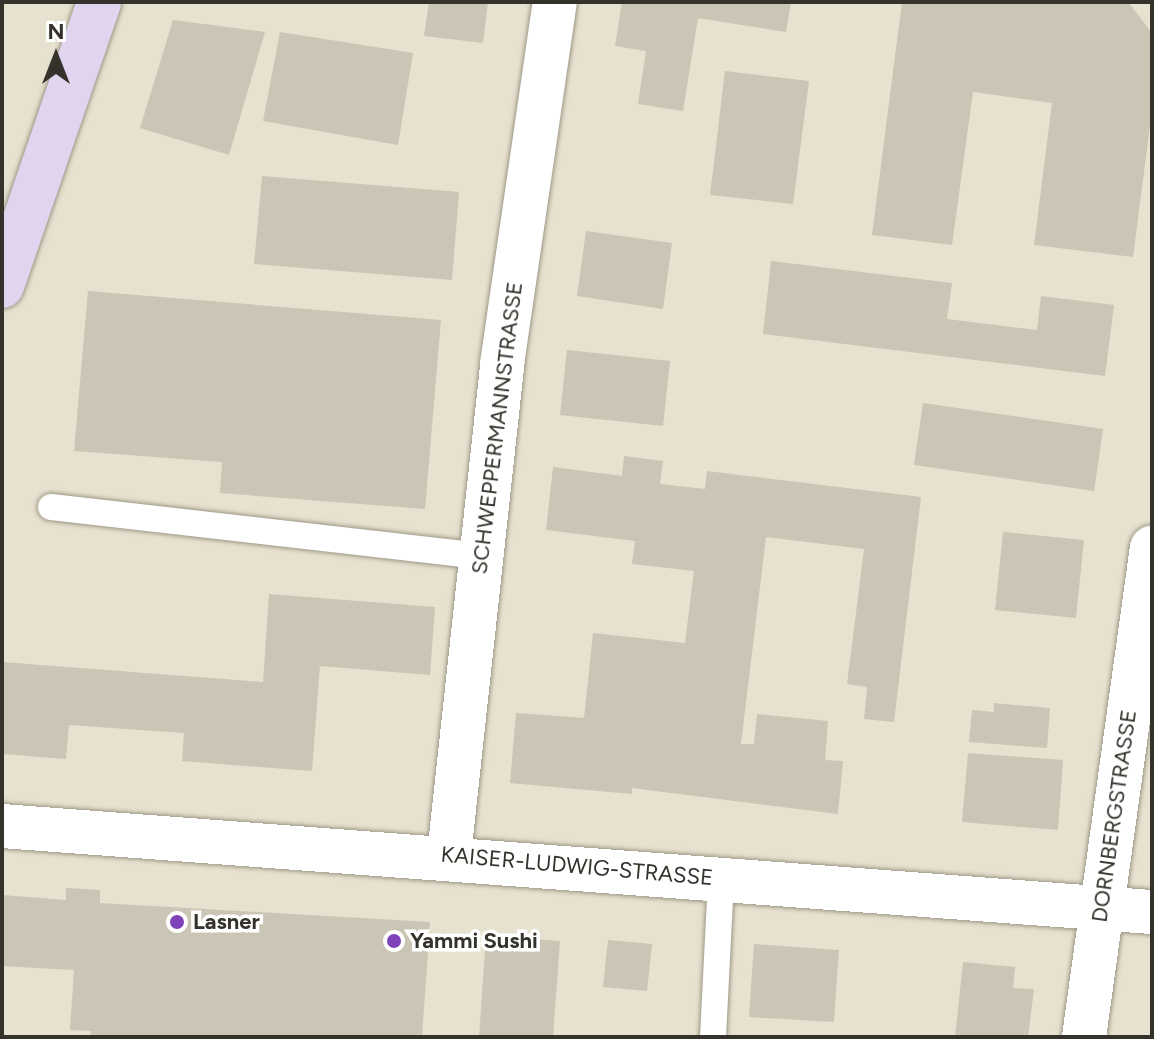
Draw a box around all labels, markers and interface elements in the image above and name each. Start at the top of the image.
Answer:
north arrow [16,16,96,96]
text: N [47,18,65,45]
street label: SCHWEPPERMANNSTRASSE [466,280,528,576]
street label: DORNBERGSTRASSE [1086,708,1142,924]
street label: KAISER-LUDWIG-STRASSE [440,841,714,891]
place label: Lasner [193,909,260,935]
marker: Lasner [168,913,186,931]
place label: Yammi Sushi [410,928,538,954]
marker: Yammi Sushi [385,932,403,950]

